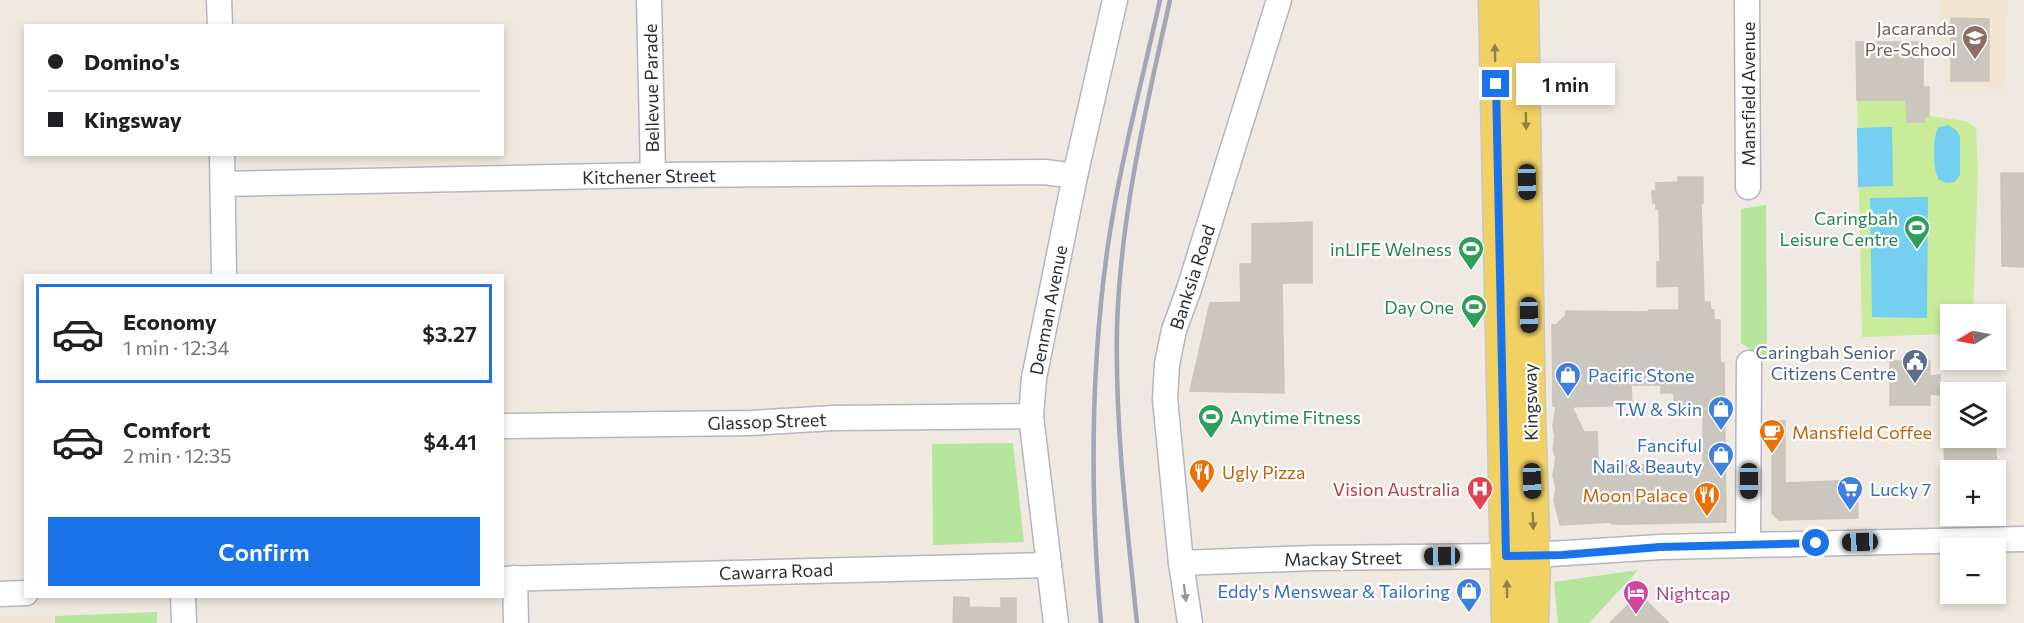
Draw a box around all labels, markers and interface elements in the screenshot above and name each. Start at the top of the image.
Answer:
place label: Jacaranda Pre-School [1865,17,1956,60]
street label: Mansfield Avenue [1737,22,1759,166]
street label: Bellevue Parade [639,23,663,153]
school or university icon: Jacaranda Pre-School [1960,23,1990,61]
one-way arrow [1490,43,1500,62]
text: Domino's [84,48,180,75]
callout: 1 min [1517,63,1616,105]
route end [1482,70,1509,97]
text: 1 min [1542,72,1589,96]
text: Kingsway [84,106,182,133]
one-way arrow [1521,112,1530,131]
street label: Kitchener Street [582,164,716,188]
car [1518,164,1536,200]
place label: Caringbah Leisure Centre [1780,207,1898,250]
sports icon: Caringbah Leisure Centre [1902,213,1932,251]
street label: Banksia Road [1165,222,1219,332]
sports icon: inLIFE Welness [1456,234,1486,272]
place label: inLIFE Welness [1330,238,1452,260]
street label: Denman Avenue [1025,243,1071,377]
sports icon: Day One [1459,292,1489,330]
place label: Day One [1384,296,1454,318]
car [1520,297,1538,333]
north arrow [1940,304,2006,370]
map controls [1940,304,2006,604]
icon: car [51,307,105,361]
text: Economy [123,308,217,335]
text: $3.27 [422,320,477,347]
text: 1 min · 12:34 [123,335,230,359]
place label: Caringbah Senior Citizens Centre [1756,341,1896,384]
public building icon: Caringbah Senior Citizens Centre [1900,347,1930,385]
shop icon: Pacific Stone [1553,360,1583,398]
street label: Kingsway [1518,363,1542,441]
place label: Pacific Stone [1588,364,1695,386]
button: layers [1940,382,2006,448]
shop icon: T.W & Skin [1706,394,1736,432]
place label: T.W & Skin [1615,398,1702,420]
sports icon: Anytime Fitness [1196,402,1226,440]
place label: Anytime Fitness [1230,406,1361,428]
street label: Glassop Street [707,408,827,434]
icon: car [51,415,105,469]
text: Comfort [123,416,211,443]
cafe icon: Mansfield Coffee [1757,417,1787,455]
place label: Mansfield Coffee [1792,421,1932,443]
text: $4.41 [423,428,477,455]
place label: Fanciful Nail & Beauty [1592,434,1702,477]
shop icon: Fanciful Nail & Beauty [1706,440,1736,478]
text: 2 min · 12:35 [123,443,232,467]
restaurant icon: Ugly Pizza [1187,457,1217,495]
button: + [1940,460,2006,526]
place label: Ugly Pizza [1222,461,1305,483]
car [1522,463,1542,499]
car [1740,463,1758,499]
hospital icon: Vision Australia [1465,474,1495,512]
supermarket icon: Lucky 7 [1835,474,1865,512]
place label: Vision Australia [1333,478,1460,500]
place label: Lucky 7 [1870,478,1931,500]
restaurant icon: Moon Palace [1692,480,1722,518]
place label: Moon Palace [1582,484,1688,506]
one-way arrow [1529,512,1538,531]
button: Confirm [48,517,480,586]
route start [1802,529,1829,556]
car [1842,532,1878,552]
button: − [1940,538,2006,604]
street label: Mackay Street [1284,546,1402,570]
car [1424,547,1460,565]
street label: Cawarra Road [719,558,833,584]
shop icon: Eddy's Menswear & Tailoring [1454,576,1484,614]
hotel icon: Nightcap [1621,578,1651,616]
place label: Eddy's Menswear & Tailoring [1217,580,1450,602]
one-way arrow [1502,580,1511,599]
place label: Nightcap [1656,582,1730,604]
one-way arrow [1180,584,1190,603]

